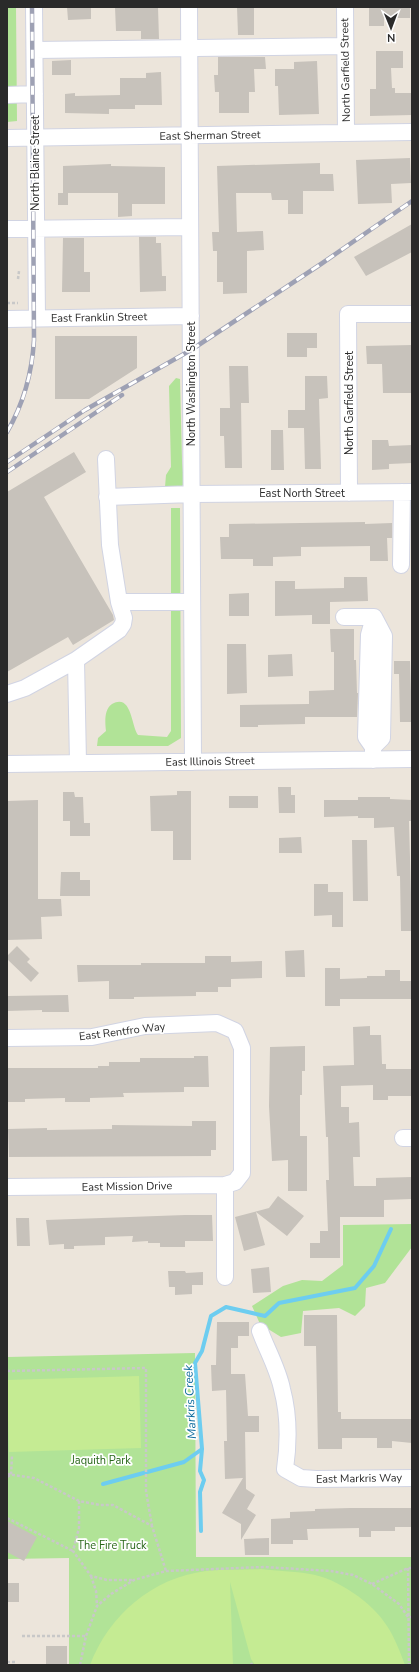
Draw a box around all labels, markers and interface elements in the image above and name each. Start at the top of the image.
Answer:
north arrow [371,8,411,48]
street label: North Garfield Street [337,18,354,122]
text: N [387,30,395,45]
street label: North Blaine Street [28,115,43,211]
street label: East Sherman Street [159,127,261,144]
street label: East Franklin Street [51,309,147,326]
street label: North Washington Street [184,322,199,446]
street label: North Garfield Street [342,351,357,455]
street label: East North Street [259,486,345,501]
street label: East Illinois Street [165,753,255,770]
street label: East Rentfro Way [78,1019,166,1044]
street label: East Mission Drive [82,1178,172,1195]
water label: Markris Creek [180,1364,200,1439]
park label: Jaquith Park [70,1453,131,1468]
street label: East Markris Way [316,1470,403,1487]
park label: The Fire Truck [77,1538,147,1553]

